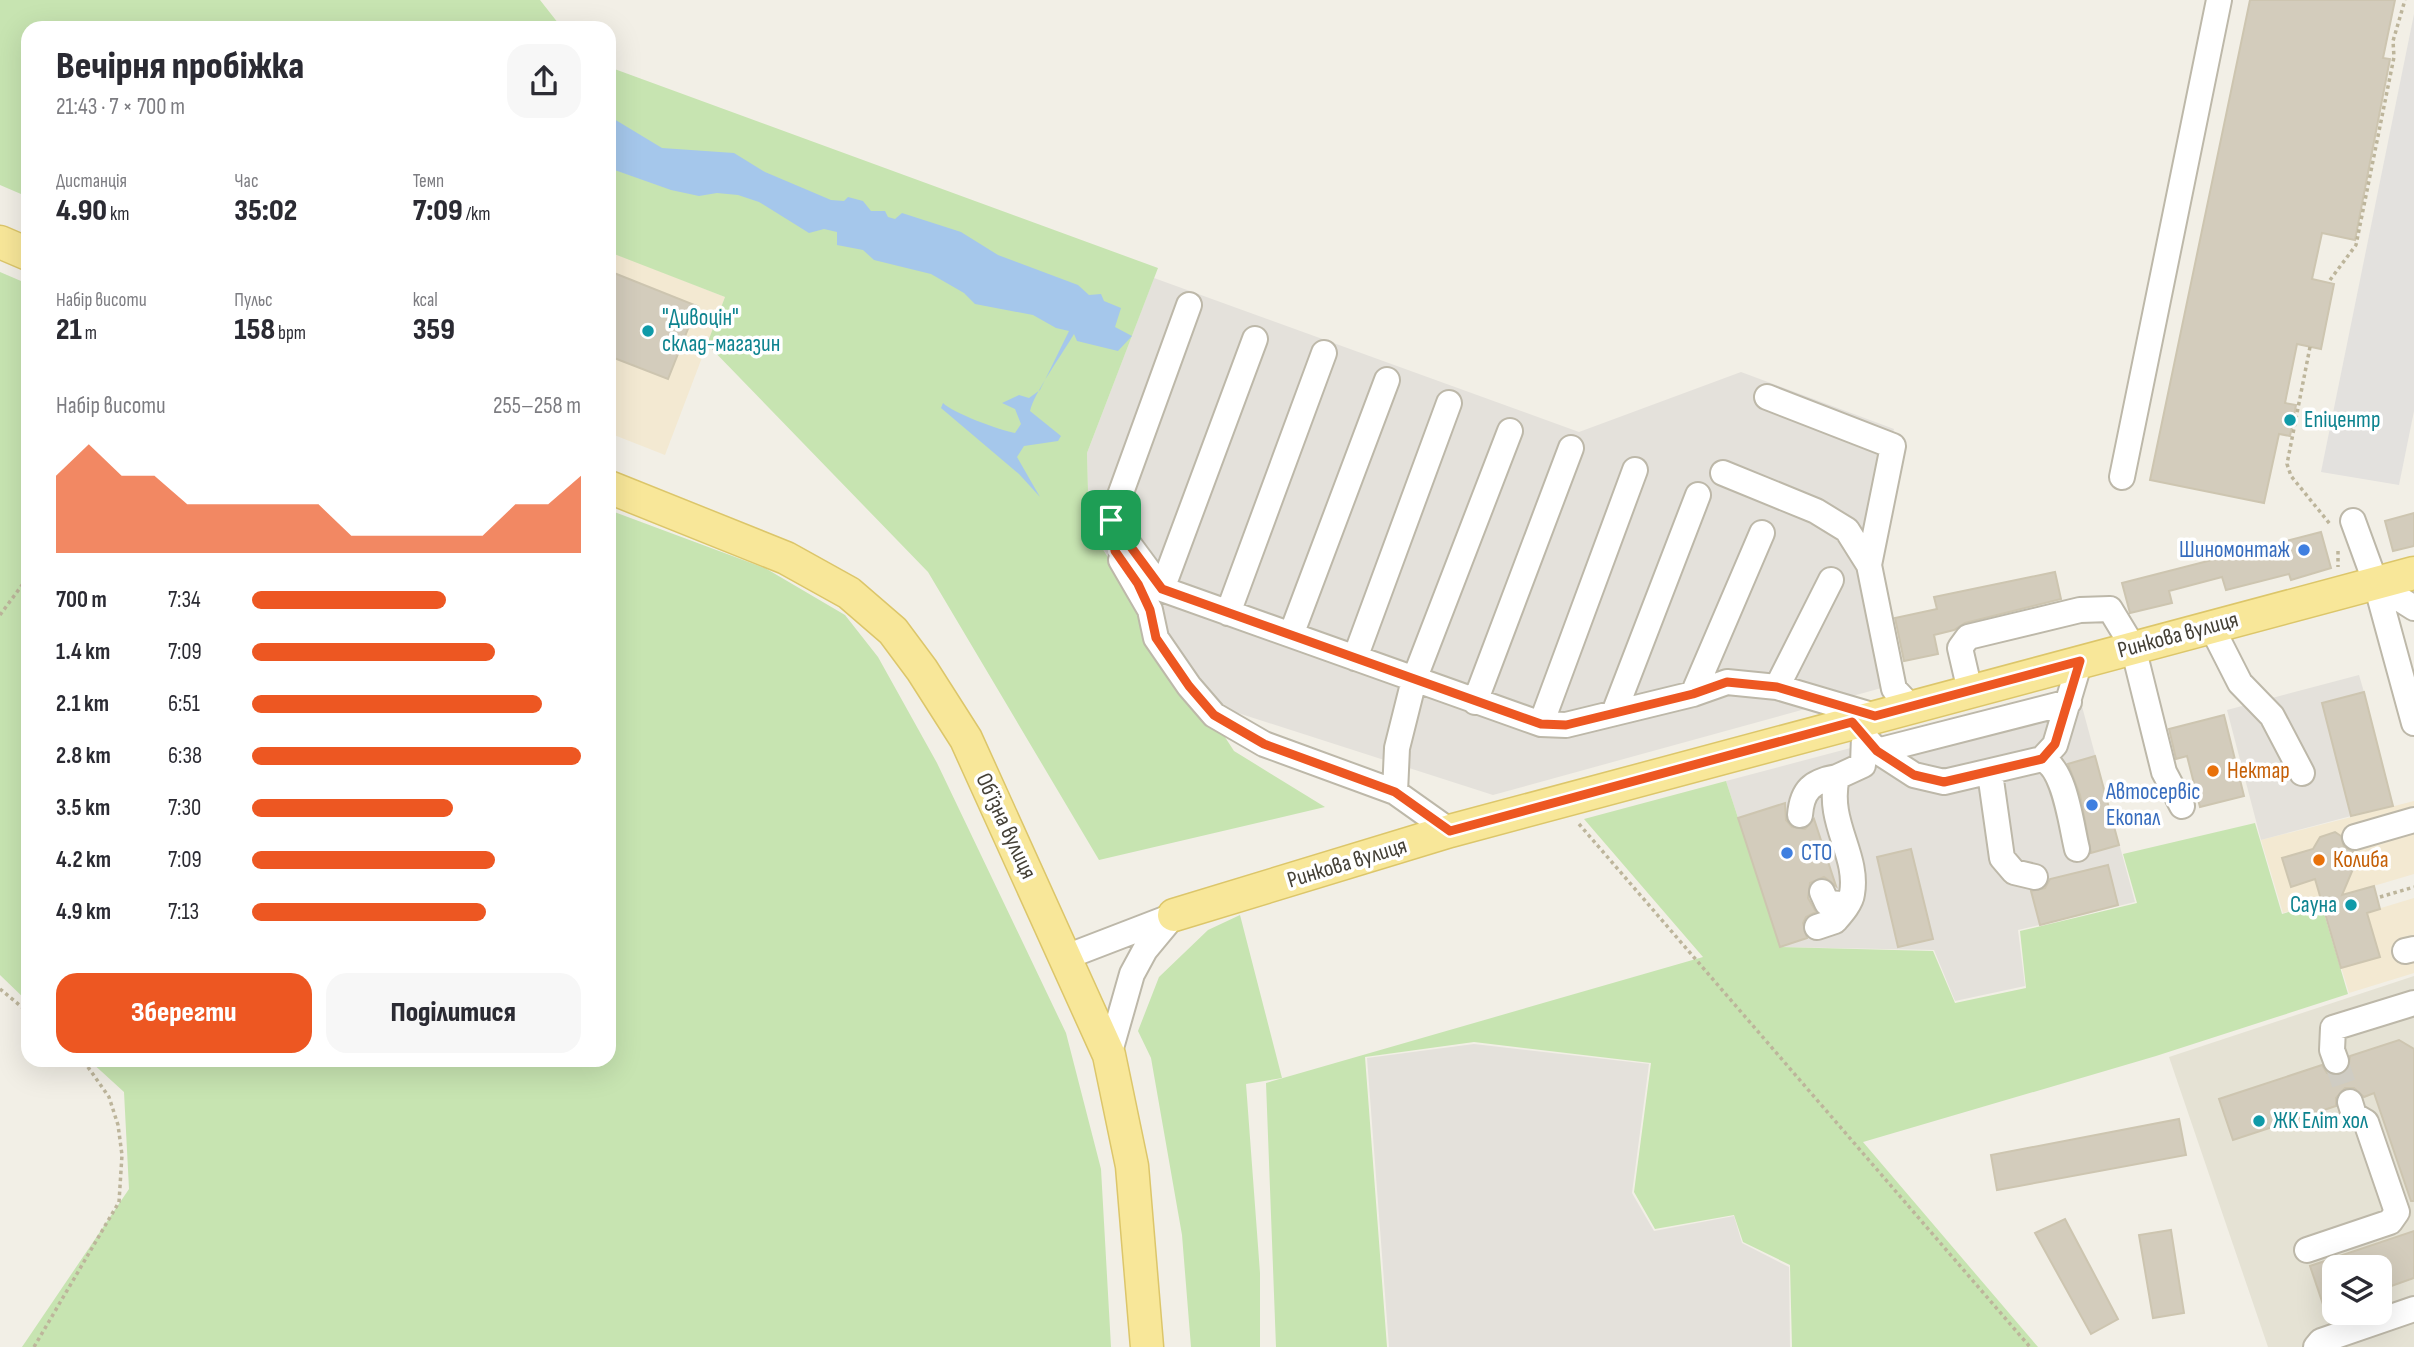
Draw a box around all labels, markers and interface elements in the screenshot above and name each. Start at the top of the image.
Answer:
text: Вечірня пробіжка [56,44,304,89]
button: share [507,44,581,118]
text: 21:43 · 7 × 700 m [56,93,185,121]
text: Дистанція [56,170,127,193]
text: Час [234,170,258,193]
text: Темп [413,170,444,193]
text: 4.90 [56,193,107,229]
text: 35:02 [234,193,297,229]
text: 7:09 [413,193,463,229]
text: km [107,203,130,226]
text: /km [463,203,490,226]
text: Набір висоти [56,289,147,312]
text: Пульс [234,289,273,312]
text: kcal [413,289,438,312]
place label: "Дивоцін" склад-магазин [662,304,780,358]
text: 21 [56,312,82,348]
text: 158 [234,312,275,348]
text: 359 [413,312,455,348]
text: m [82,322,97,345]
text: bpm [275,322,306,345]
marker: "Дивоцін" склад-магазин [640,323,656,339]
text: Набір висоти [56,392,166,420]
text: 255–258 m [493,392,581,420]
place label: Епіцентр [2304,406,2380,434]
marker: Епіцентр [2282,412,2298,428]
pin [1081,490,1141,550]
icon: arrive [1092,501,1130,539]
place label: Шиномонтаж [2179,536,2291,564]
marker: Шиномонтаж [2296,542,2312,558]
text: 700 m [56,586,107,614]
text: 7:34 [168,586,201,614]
street label: Ринкова вулиця [2115,605,2241,665]
text: 1.4 km [56,638,110,666]
text: 7:09 [168,638,202,666]
text: 2.1 km [56,690,109,718]
text: 6:51 [168,690,200,718]
text: 2.8 km [56,742,111,770]
text: 6:38 [168,742,202,770]
place label: Нектар [2227,757,2290,785]
marker: Нектар [2205,763,2221,779]
street label: Обʼїзна вулиця [969,769,1043,883]
place label: Автосервіс Екопал [2105,778,2200,832]
text: 3.5 km [56,794,110,822]
text: 7:30 [168,794,201,822]
marker: Автосервіс Екопал [2084,797,2100,813]
street label: Ринкова вулиця [1284,832,1410,894]
place label: СТО [1801,839,1832,867]
marker: СТО [1779,845,1795,861]
text: 4.2 km [56,846,111,874]
text: 7:09 [168,846,202,874]
place label: Колиба [2333,846,2389,874]
marker: Колиба [2311,852,2327,868]
place label: Сауна [2290,891,2337,919]
marker: Сауна [2343,897,2359,913]
text: 4.9 km [56,898,111,926]
text: 7:13 [168,898,199,926]
button: Зберегти [56,973,312,1053]
button: Поділитися [326,973,581,1053]
place label: ЖК Еліт хол [2273,1107,2369,1135]
marker: ЖК Еліт хол [2251,1113,2267,1129]
map controls [2322,1255,2392,1325]
button: layers [2322,1255,2392,1325]

